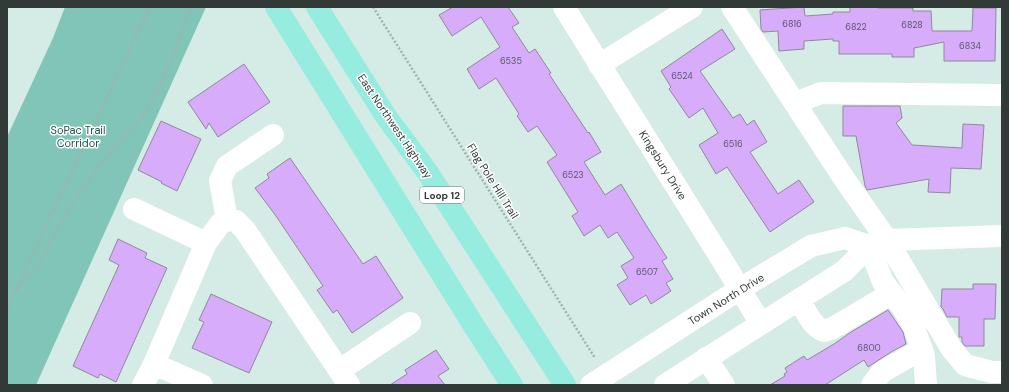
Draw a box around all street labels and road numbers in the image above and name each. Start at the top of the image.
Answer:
street label: East Northwest Highway [355,71,435,181]
street label: Kingsbury Drive [636,128,690,202]
street label: Flag Pole Hill Trail [464,141,522,221]
road number: Loop 12 [420,187,464,203]
street label: Town North Drive [685,270,767,328]

